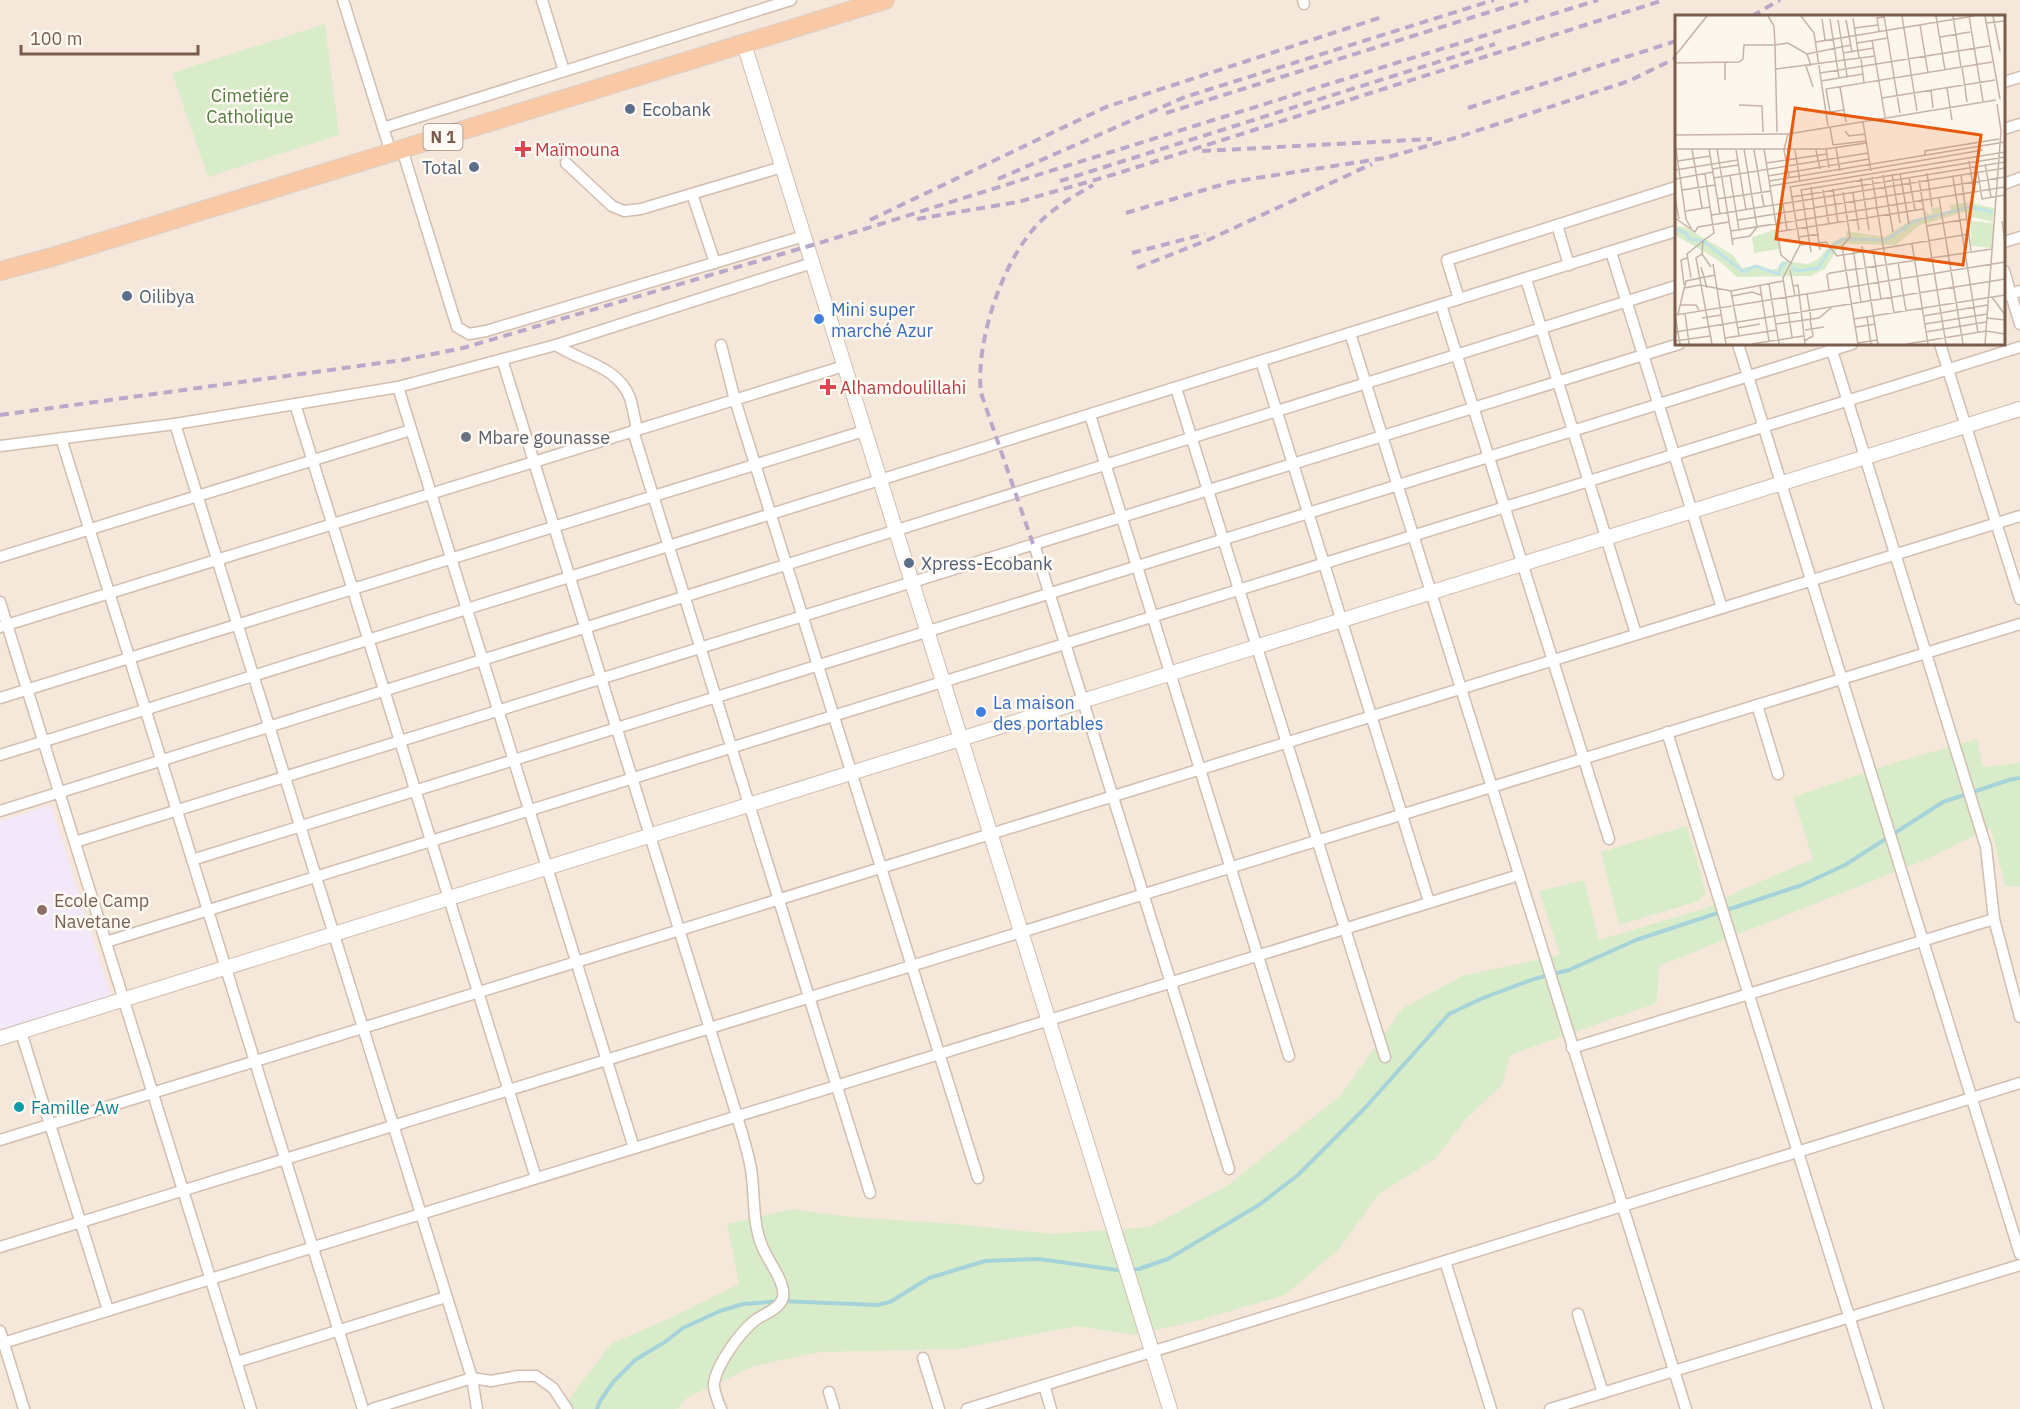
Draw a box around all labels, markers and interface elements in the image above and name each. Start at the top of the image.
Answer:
inset map [1675,15,2005,345]
scale bar [21,18,198,56]
text: 100 m [30,27,82,50]
park label: Cimetiére Catholique [206,84,294,128]
place label: Ecobank [642,98,712,121]
marker: Ecobank [623,102,637,116]
road number: N 1 [424,124,462,150]
place label: Maïmouna [535,138,620,161]
marker: Maïmouna [516,142,530,156]
place label: Total [422,156,462,179]
marker: Total [467,160,481,174]
place label: Oilibya [139,285,195,308]
marker: Oilibya [120,289,134,303]
place label: Mini super marché Azur [831,298,934,342]
marker: Mini super marché Azur [812,312,826,326]
place label: Alhamdoulillahi [840,376,966,399]
marker: Alhamdoulillahi [821,380,835,394]
place label: Mbare gounasse [478,426,610,449]
marker: Mbare gounasse [459,430,473,444]
place label: Xpress-Ecobank [921,552,1053,575]
marker: Xpress-Ecobank [902,556,916,570]
place label: La maison des portables [993,691,1103,735]
marker: La maison des portables [974,705,988,719]
place label: Ecole Camp Navetane [54,889,149,933]
marker: Ecole Camp Navetane [35,903,49,917]
place label: Famille Aw [31,1096,119,1119]
marker: Famille Aw [12,1100,26,1114]

